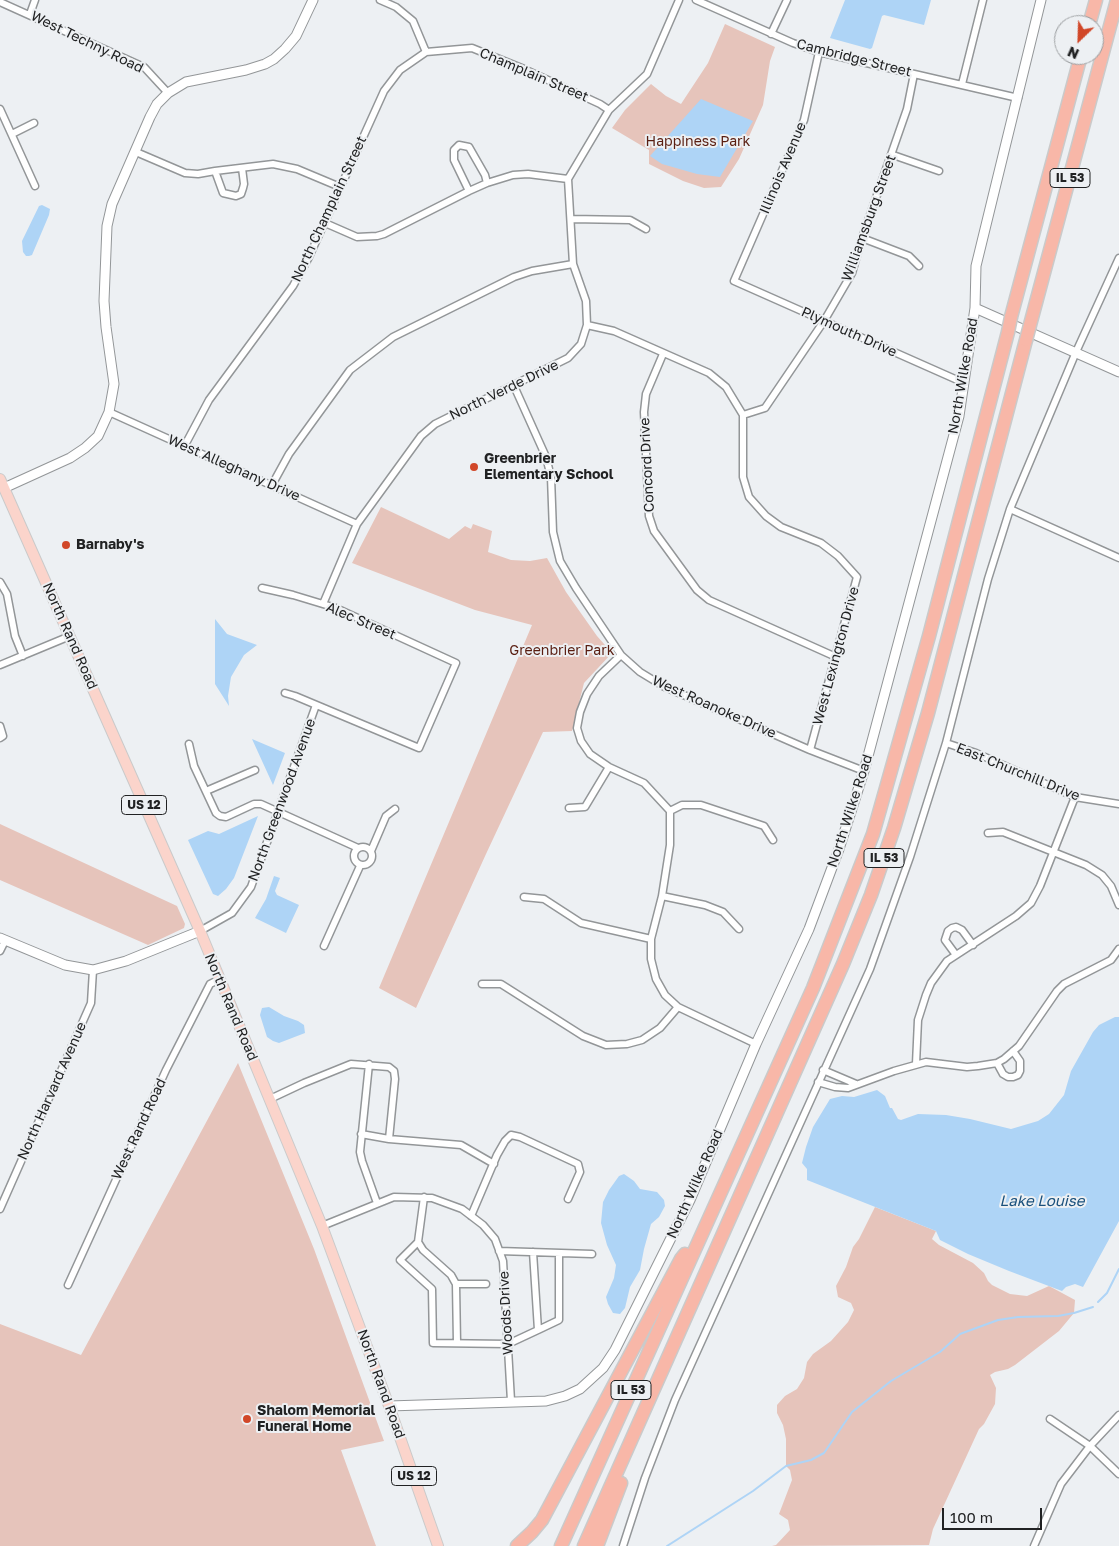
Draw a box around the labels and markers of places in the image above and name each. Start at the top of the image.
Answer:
place label: Greenbrier Elementary School [484,451,613,484]
marker: Greenbrier Elementary School [468,461,480,473]
place label: Barnaby's [76,537,144,553]
marker: Barnaby's [60,539,72,551]
place label: Shalom Memorial Funeral Home [257,1403,375,1435]
marker: Shalom Memorial Funeral Home [241,1413,253,1425]

